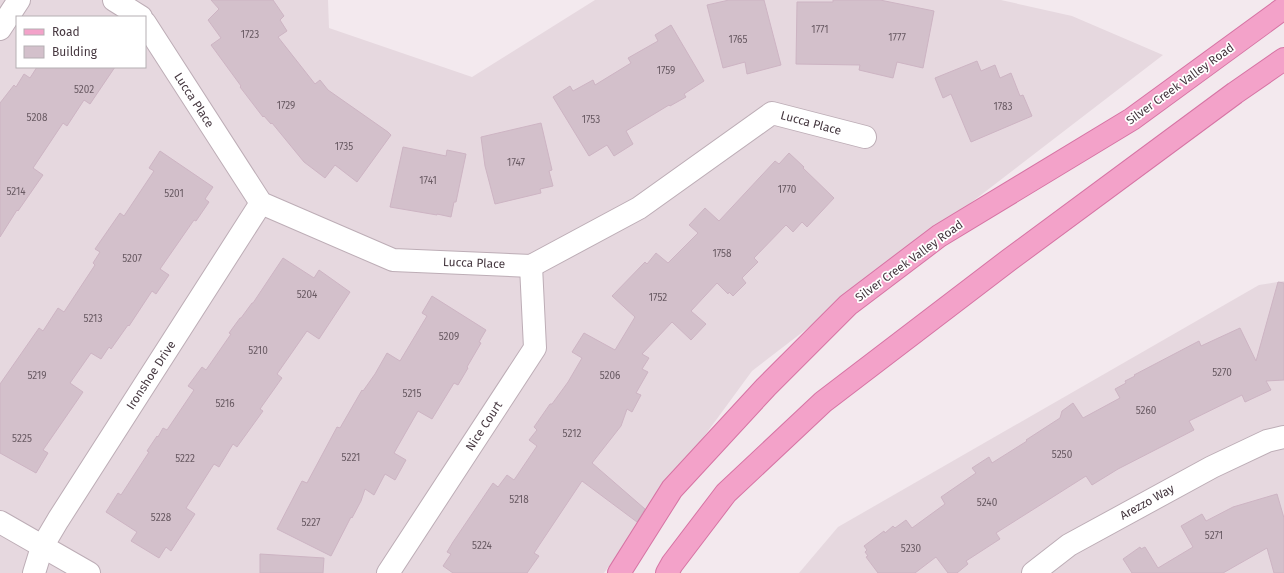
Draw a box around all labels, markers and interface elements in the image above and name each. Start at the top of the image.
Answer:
legend [16,16,146,68]
house number: 1771 [811,24,829,36]
text: Road [52,25,80,39]
house number: 1723 [241,29,259,41]
house number: 1777 [888,32,906,44]
house number: 1765 [729,34,747,46]
street label: Silver Creek Valley Road [1123,40,1237,128]
text: Building [52,45,98,59]
house number: 1759 [657,65,675,77]
street label: Lucca Place [171,70,217,130]
house number: 5202 [74,84,94,96]
house number: 1729 [277,100,295,112]
house number: 1783 [993,101,1013,113]
street label: Lucca Place [779,108,843,138]
house number: 5208 [27,112,48,124]
house number: 1753 [582,114,600,126]
house number: 1735 [335,141,353,153]
house number: 1747 [507,157,526,169]
house number: 1741 [419,175,437,187]
house number: 1770 [778,184,797,196]
house number: 5214 [6,186,26,198]
house number: 5201 [164,188,184,200]
street label: Silver Creek Valley Road [852,217,966,305]
house number: 1758 [712,248,732,260]
house number: 5207 [122,253,142,265]
street label: Lucca Place [443,255,505,271]
house number: 5204 [297,289,318,301]
house number: 1752 [649,292,667,304]
house number: 5213 [84,313,102,325]
house number: 5209 [439,331,459,343]
street label: Ironshoe Drive [124,338,178,412]
house number: 5210 [248,345,268,357]
house number: 5270 [1212,367,1232,379]
house number: 5219 [27,370,47,382]
house number: 5206 [600,370,620,382]
house number: 5215 [403,388,421,400]
house number: 5216 [215,398,235,410]
street label: Nice Court [463,398,506,453]
house number: 5260 [1136,405,1157,417]
house number: 5212 [563,428,581,440]
house number: 5225 [12,433,32,445]
house number: 5250 [1052,449,1073,461]
house number: 5221 [342,452,360,464]
house number: 5222 [175,453,195,465]
street label: Arezzo Way [1117,481,1177,523]
house number: 5218 [509,494,529,506]
house number: 5240 [977,497,998,509]
house number: 5228 [151,512,172,524]
house number: 5227 [301,517,321,529]
house number: 5271 [1205,530,1223,542]
house number: 5224 [472,540,493,552]
house number: 5230 [901,543,922,555]

